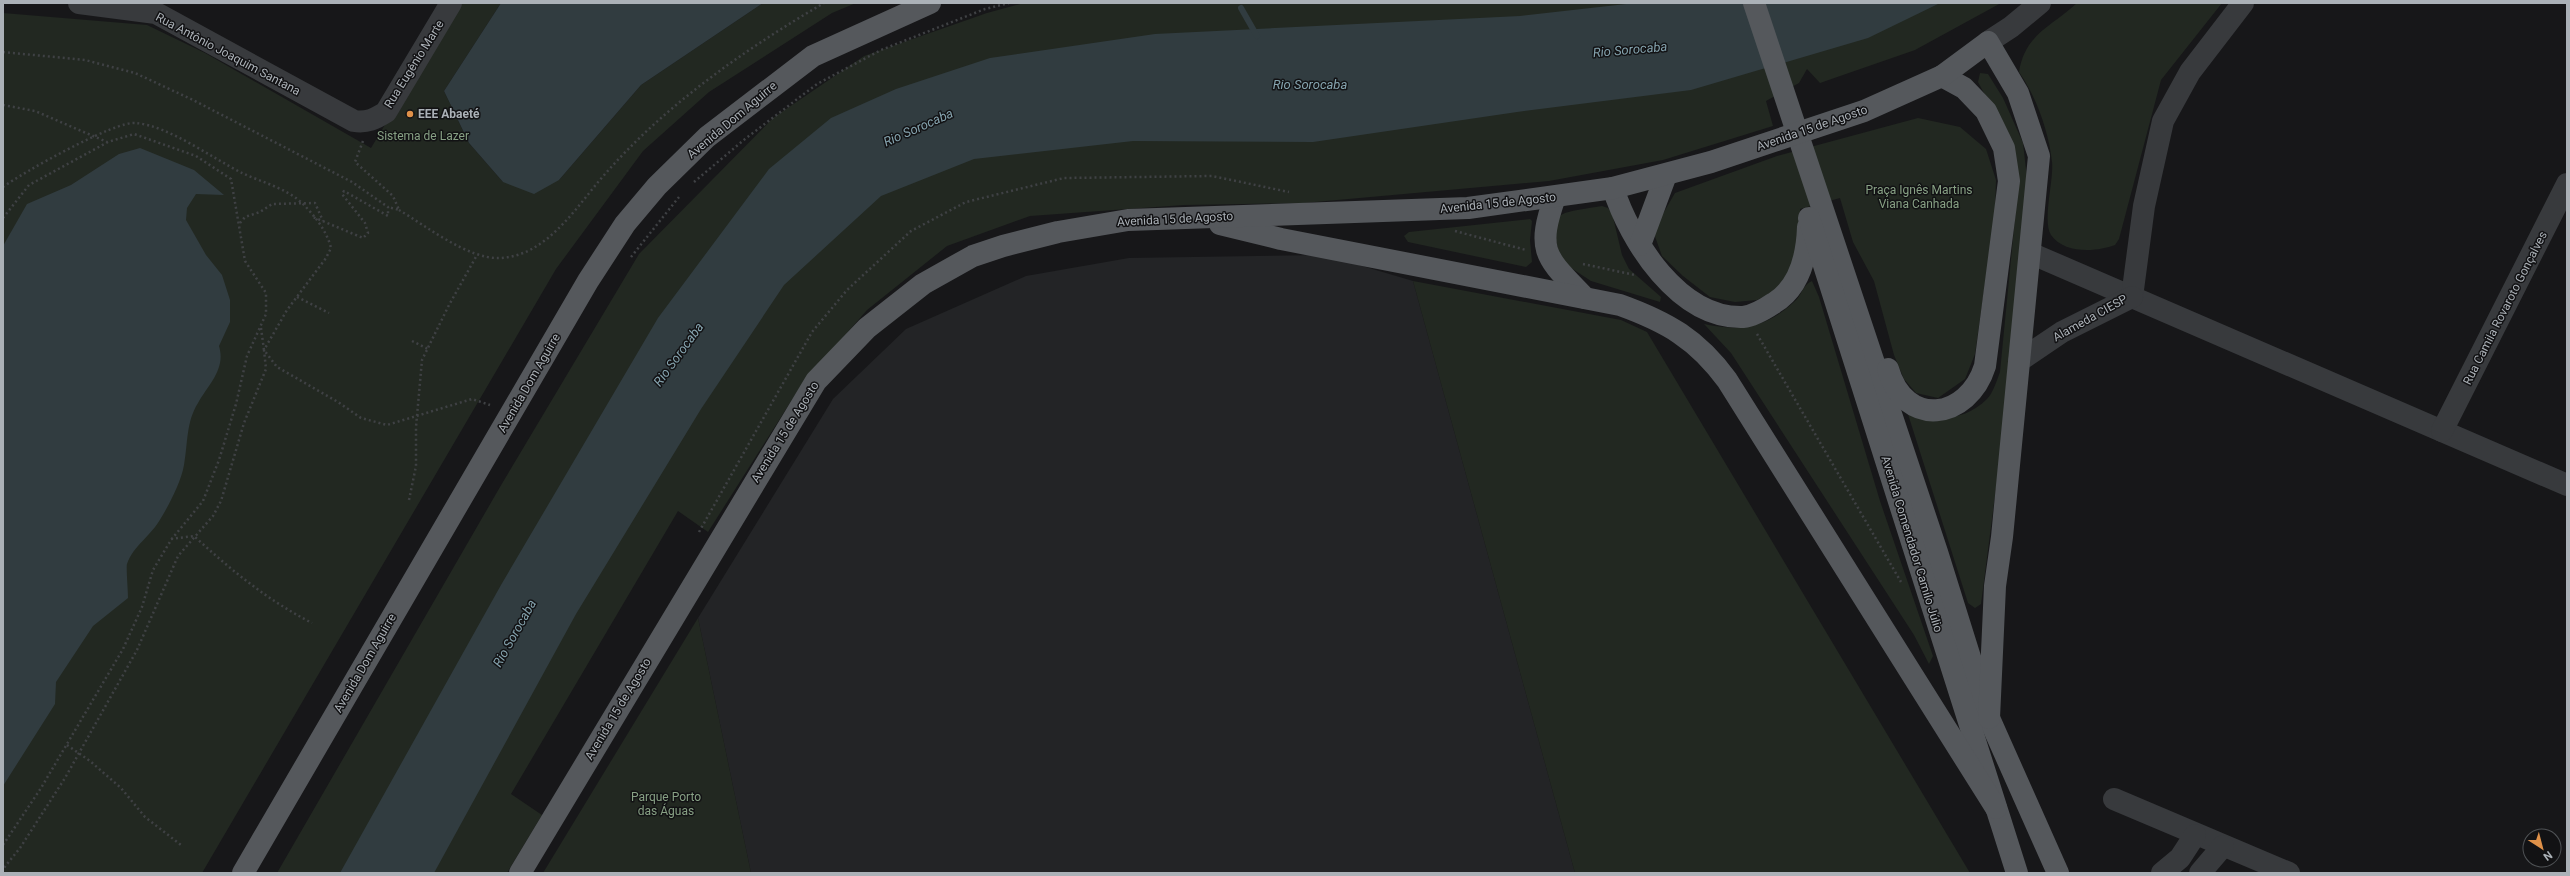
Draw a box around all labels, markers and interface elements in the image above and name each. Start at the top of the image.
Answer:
street label: Rua Antônio Joaquim Santana [153,10,303,98]
street label: Rua Eugênio Marte [381,17,447,111]
water label: Rio Sorocaba [1592,39,1668,60]
water label: Rio Sorocaba [1273,77,1347,92]
street label: Avenida Dom Aguirre [685,79,779,161]
street label: Avenida 15 de Agosto [1755,102,1869,154]
water label: Rio Sorocaba [881,105,955,149]
place label: EEE Abaeté [418,107,480,121]
marker: EEE Abaeté [405,109,415,119]
park label: Sistema de Lazer [377,129,469,143]
park label: Praça Ignês Martins Viana Canhada [1866,183,1972,211]
street label: Avenida 15 de Agosto [1439,190,1557,216]
street label: Avenida 15 de Agosto [1117,209,1234,229]
street label: Rua Camila Rovaroto Gonçalves [2460,229,2550,387]
street label: Alameda CIESP [2050,292,2130,344]
water label: Rio Sorocaba [650,320,706,389]
street label: Avenida Dom Aguirre [495,331,563,435]
street label: Avenida 15 de Agosto [748,379,822,485]
street label: Avenida Comendador Camilo Júlio [1878,454,1946,634]
water label: Rio Sorocaba [490,597,539,670]
street label: Avenida Dom Aguirre [331,611,399,715]
street label: Avenida 15 de Agosto [582,655,654,762]
park label: Parque Porto das Águas [631,790,701,818]
north arrow [2522,828,2562,868]
text: N [2540,848,2555,863]

